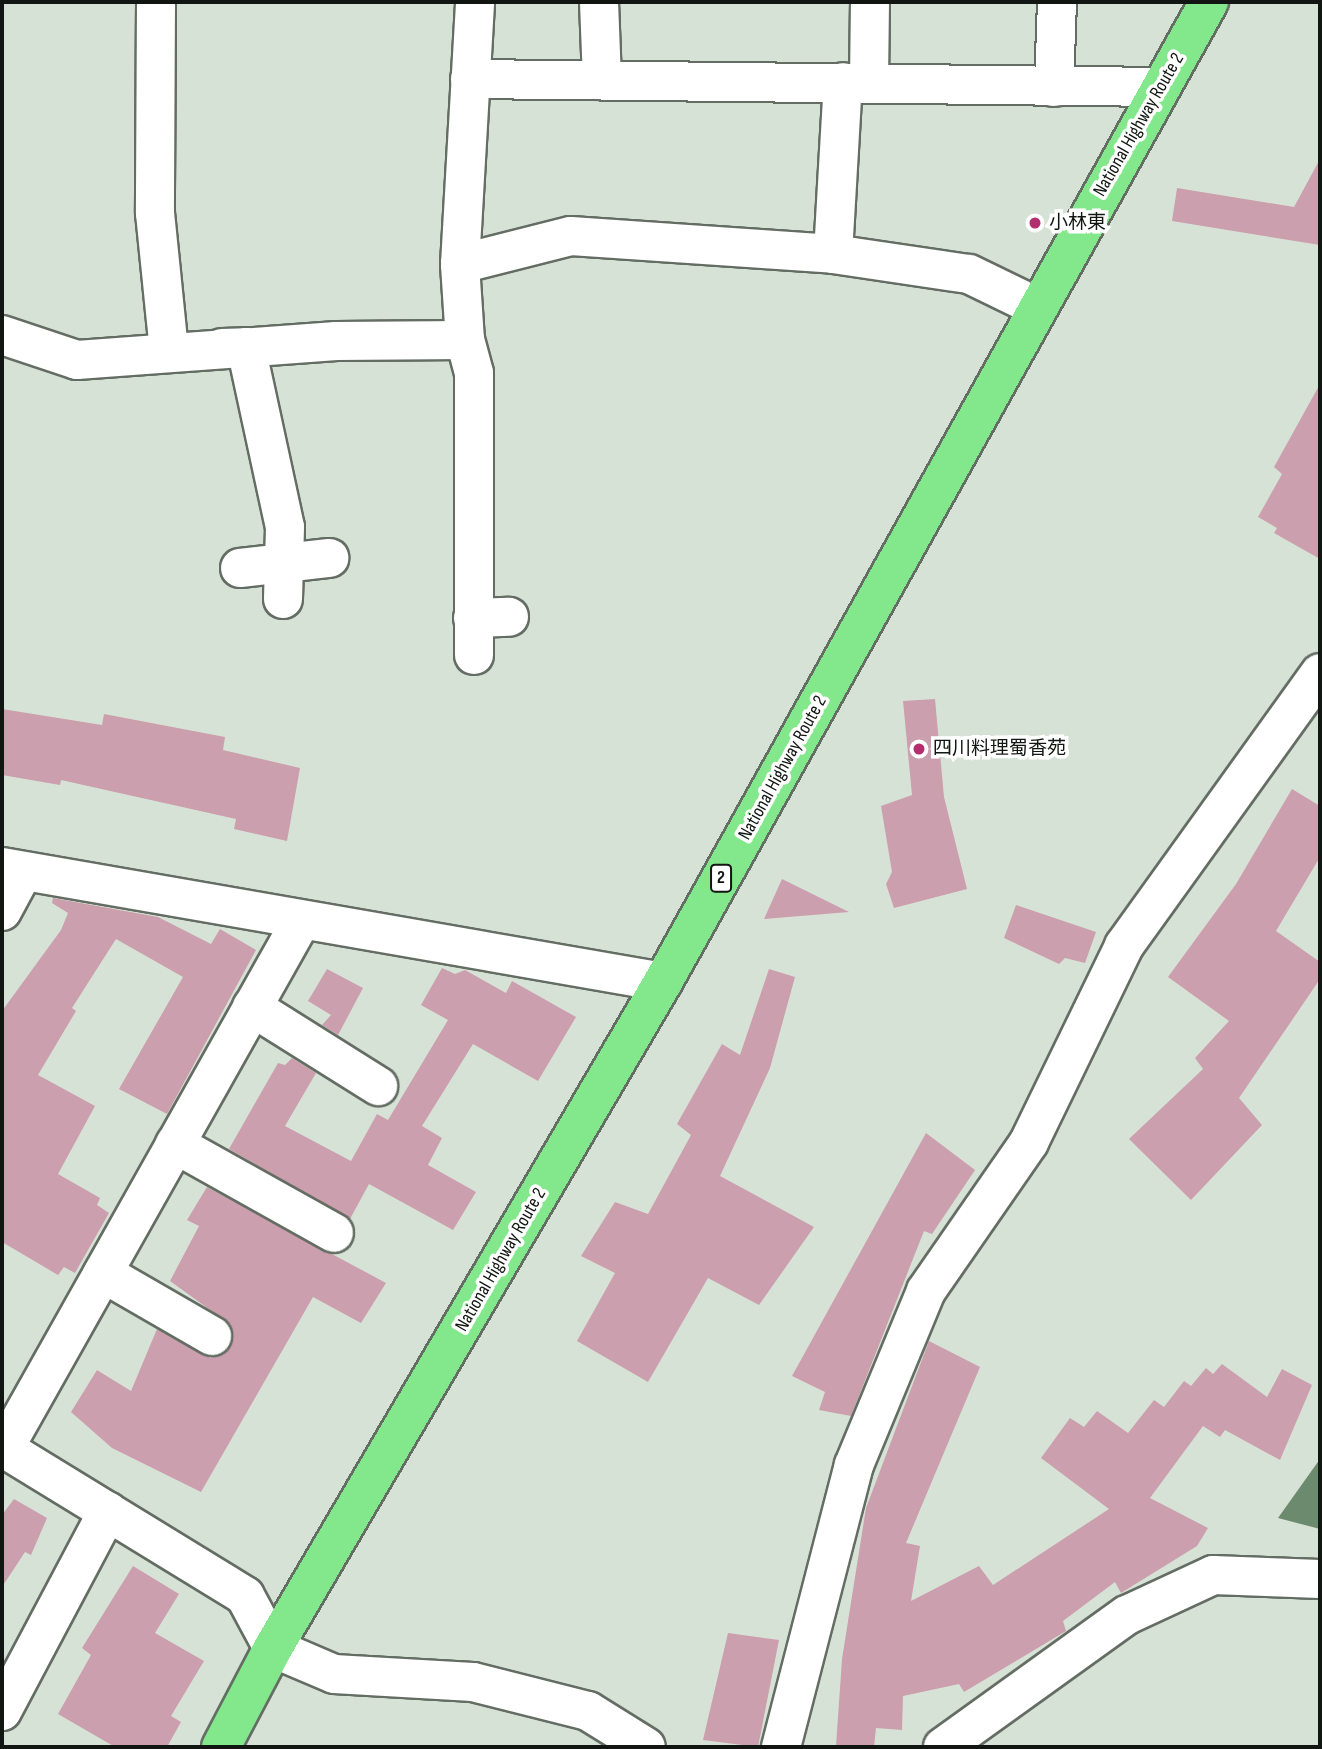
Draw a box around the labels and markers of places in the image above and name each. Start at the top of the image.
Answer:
place label: 小林東 [1049,212,1106,234]
marker: 小林東 [1027,215,1043,231]
place label: 四川料理蜀香苑 [933,738,1066,760]
marker: 四川料理蜀香苑 [911,741,927,757]

